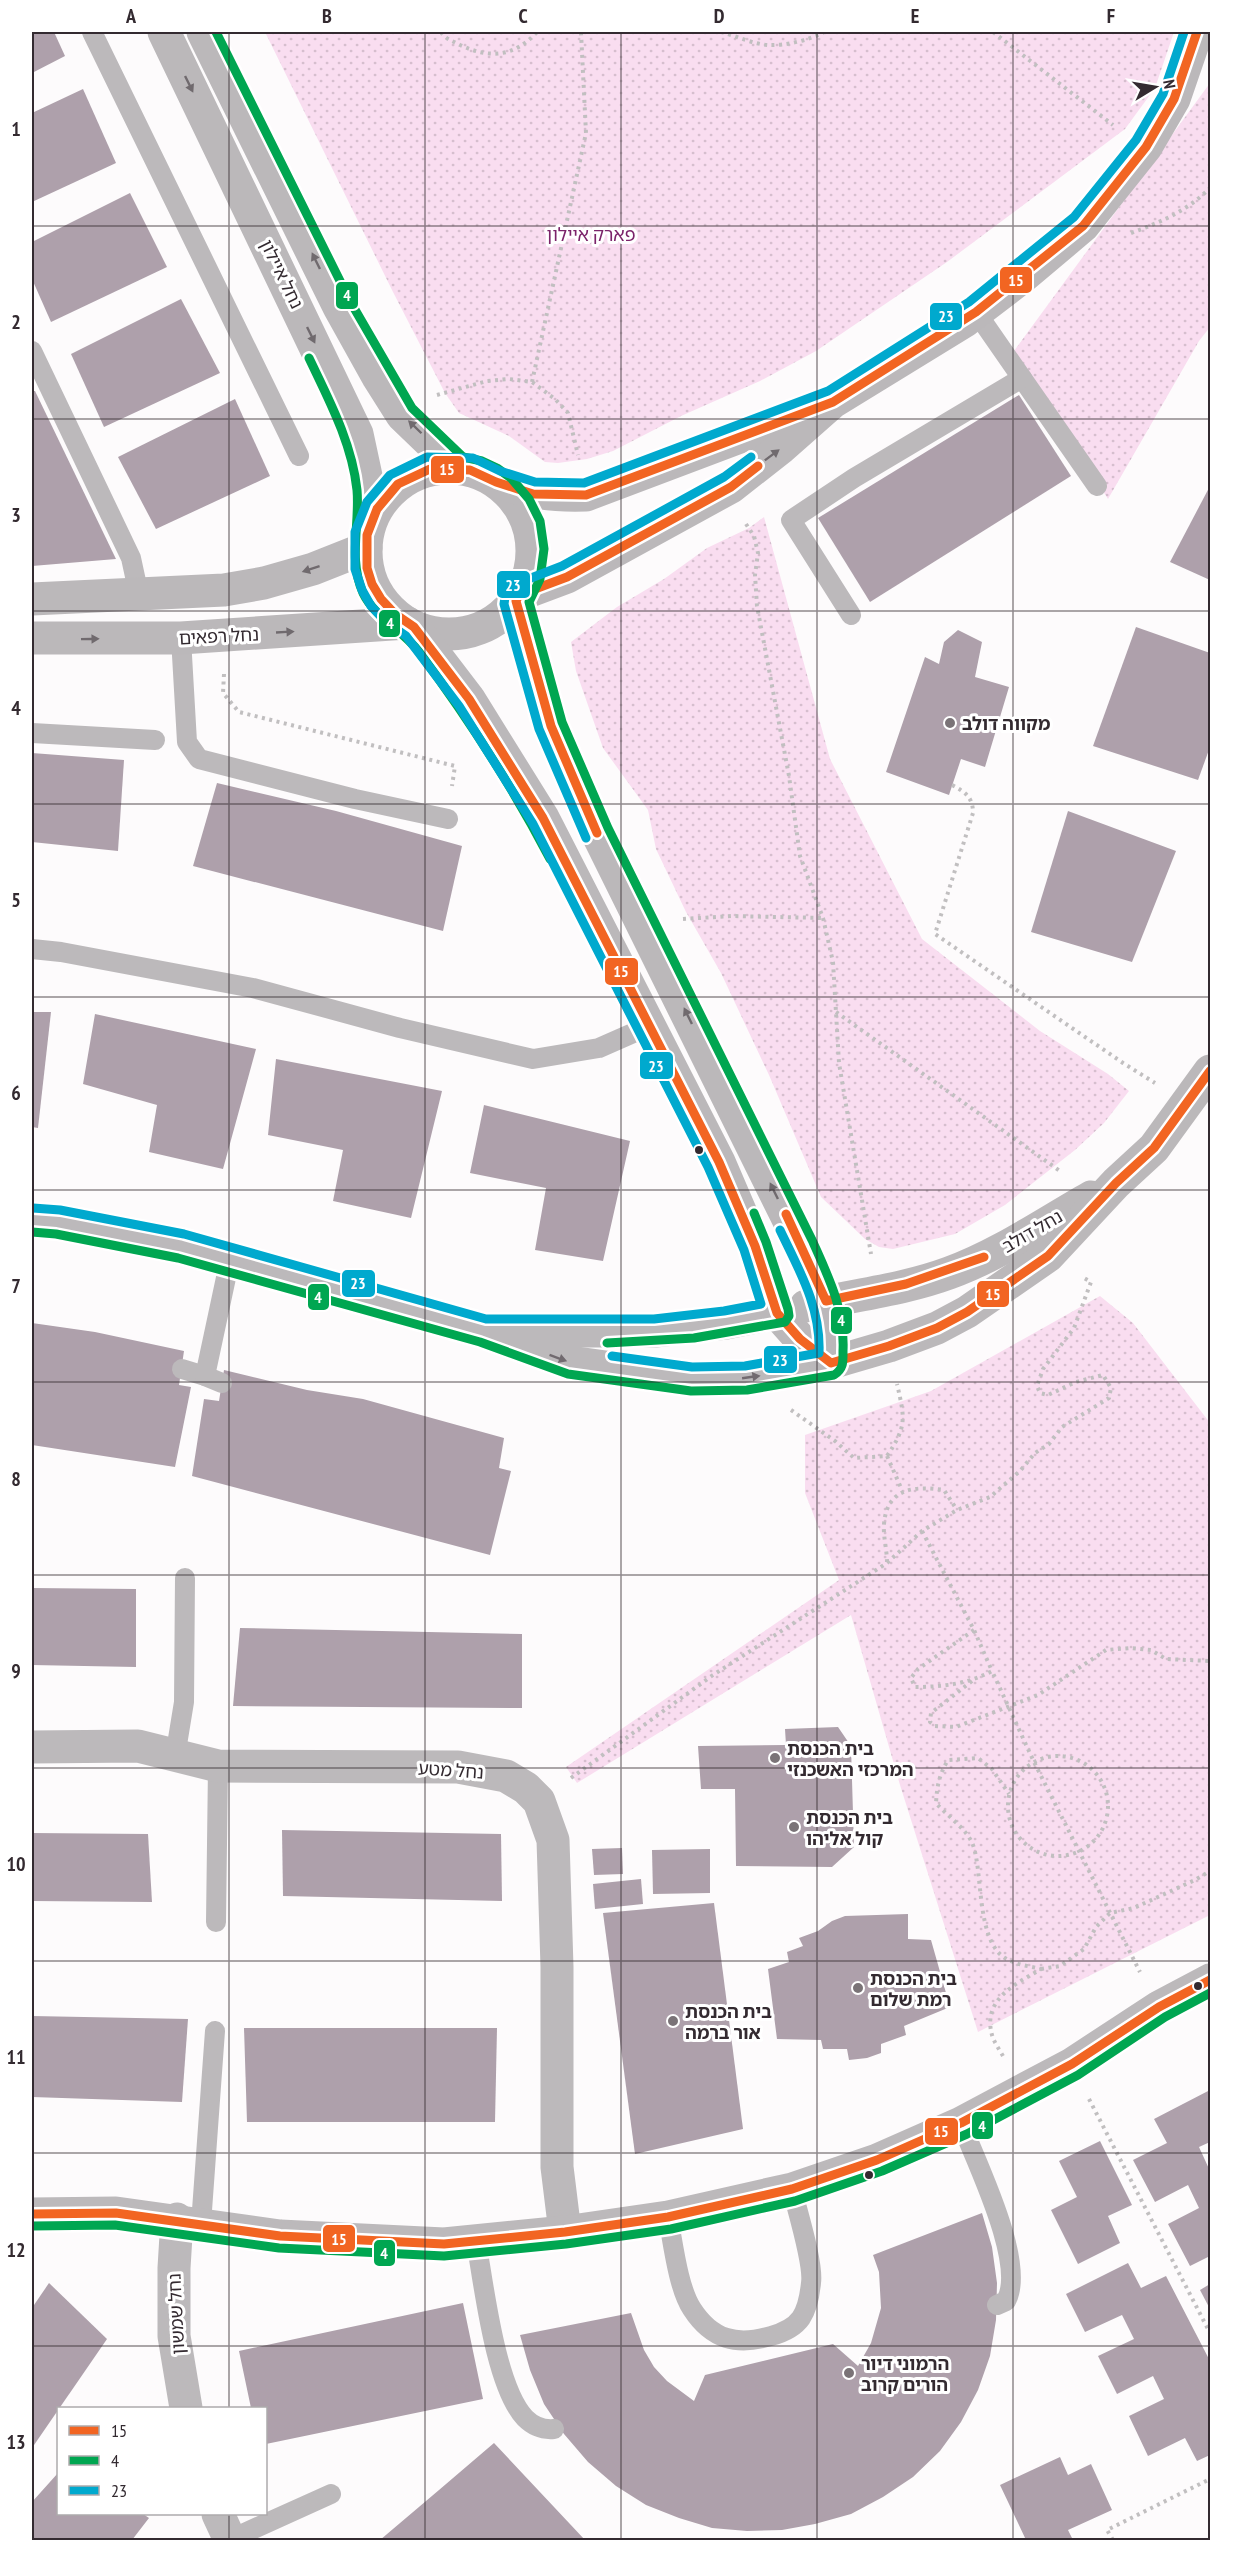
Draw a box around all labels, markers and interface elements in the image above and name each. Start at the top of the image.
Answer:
text: A [125,3,137,29]
text: B [322,3,332,29]
text: C [518,3,528,29]
text: D [714,3,725,29]
text: E [911,3,919,29]
text: F [1107,3,1115,29]
north arrow [1125,57,1185,117]
one-way arrow [185,76,194,93]
text: N [1159,78,1180,90]
text: 1 [11,116,21,142]
park label: פארק איילון [546,223,636,246]
street label: נחל איילון [255,236,309,312]
one-way arrow [311,252,320,269]
line badge: 15 [999,266,1033,294]
text: 15 [1008,270,1024,290]
line badge: 4 [335,281,359,310]
text: 4 [343,285,351,305]
line badge: 23 [929,302,963,331]
text: 23 [938,306,954,326]
text: 2 [11,309,21,335]
one-way arrow [307,326,316,343]
one-way arrow [409,421,423,435]
one-way arrow [764,450,779,462]
line badge: 15 [430,455,465,484]
text: 15 [439,459,455,479]
text: 3 [11,502,21,528]
one-way arrow [302,565,320,574]
line badge: 23 [496,570,531,599]
text: 23 [505,575,521,595]
line badge: 4 [378,609,401,638]
text: 4 [386,613,394,633]
street label: נחל רפאים [178,622,260,650]
one-way arrow [275,627,294,637]
one-way arrow [80,634,99,644]
text: 4 [11,695,21,721]
place label: מקווה דולב [962,712,1051,735]
marker: מקווה דולב [943,716,957,730]
text: 5 [11,887,21,913]
line badge: 15 [604,957,639,986]
text: 15 [613,961,629,981]
one-way arrow [684,1008,693,1025]
line badge: 23 [639,1051,674,1080]
text: 23 [648,1056,664,1076]
text: 6 [11,1080,21,1106]
unlabelled marker [693,1144,705,1156]
one-way arrow [770,1183,779,1200]
street label: נחל דולב [998,1205,1066,1257]
line badge: 23 [341,1269,376,1298]
text: 7 [11,1273,21,1299]
text: 23 [350,1273,366,1293]
line badge: 15 [976,1280,1010,1308]
line badge: 4 [307,1283,330,1311]
text: 15 [985,1284,1001,1304]
text: 4 [314,1287,322,1307]
line badge: 4 [830,1306,853,1335]
text: 4 [837,1310,845,1330]
line badge: 23 [763,1345,798,1374]
text: 23 [772,1350,788,1370]
one-way arrow [550,1354,568,1364]
one-way arrow [742,1372,761,1381]
text: 8 [11,1466,21,1492]
text: 9 [11,1658,21,1684]
place label: בית הכנסת המרכזי האשכנזי [787,1737,914,1781]
marker: בית הכנסת המרכזי האשכנזי [768,1751,782,1765]
street label: נחל מטע [417,1756,485,1784]
place label: בית הכנסת קול אליהו [806,1806,893,1850]
marker: בית הכנסת קול אליהו [787,1820,801,1834]
text: 10 [6,1851,26,1877]
place label: בית הכנסת רמת שלום [870,1967,957,2011]
unlabelled marker [1192,1980,1204,1992]
marker: בית הכנסת רמת שלום [851,1981,865,1995]
place label: בית הכנסת אור ברמה [685,2000,772,2044]
marker: בית הכנסת אור ברמה [666,2014,680,2028]
text: 11 [6,2044,26,2070]
line badge: 4 [971,2111,994,2140]
text: 4 [978,2116,986,2136]
line badge: 15 [924,2117,959,2146]
text: 15 [933,2121,949,2141]
unlabelled marker [863,2169,875,2181]
line badge: 15 [322,2224,356,2253]
text: 15 [331,2229,347,2249]
text: 12 [6,2237,26,2263]
line badge: 4 [373,2239,396,2267]
text: 4 [380,2243,388,2263]
street label: נחל שמשון [162,2273,190,2355]
place label: הרמוני דיור הורים קרוב [861,2352,949,2396]
marker: הרמוני דיור הורים קרוב [842,2366,856,2380]
legend [57,2407,267,2515]
text: 15 [111,2419,127,2442]
text: 13 [6,2429,26,2455]
text: 4 [111,2449,119,2472]
text: 23 [111,2479,127,2502]

